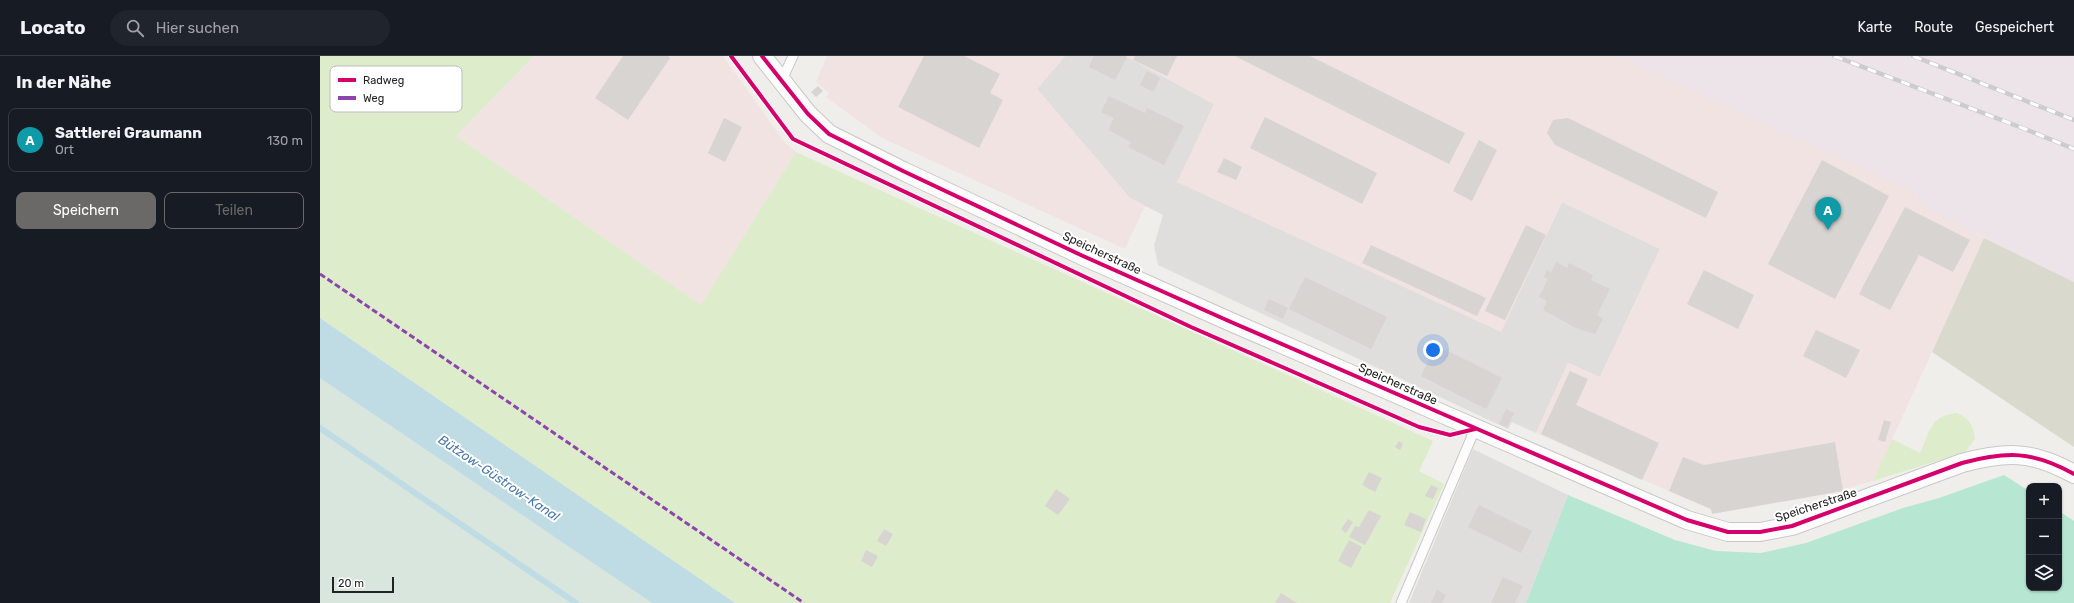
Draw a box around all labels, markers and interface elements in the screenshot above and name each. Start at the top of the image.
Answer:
search box [110,10,390,46]
text: Locato [20,16,86,39]
icon: search [124,17,146,39]
text: Hier suchen [156,19,239,37]
text: Karte [1857,19,1892,36]
text: Route [1914,19,1953,36]
text: Gespeichert [1975,19,2054,36]
legend [330,66,462,112]
text: In der Nähe [16,72,111,92]
text: Radweg [363,74,404,87]
text: Weg [363,92,384,105]
text: Sattlerei Graumann [55,124,202,142]
text: A [25,133,35,148]
text: 130 m [267,133,303,148]
text: Ort [55,142,74,157]
button: Speichern [16,192,156,229]
button: Teilen [164,192,304,229]
pin: A [1815,197,1841,230]
street label: Speicherstraße [1060,229,1144,277]
your location [1423,340,1443,360]
street label: Speicherstraße [1356,360,1440,408]
water label: Bützow-Güstrow-Kanal [436,432,563,525]
map controls [2026,483,2062,591]
button: + [2026,483,2062,519]
street label: Speicherstraße [1773,485,1859,525]
button: − [2026,519,2062,555]
button: layers [2026,555,2062,591]
scale bar [332,575,394,594]
text: 20 m [338,577,364,590]

